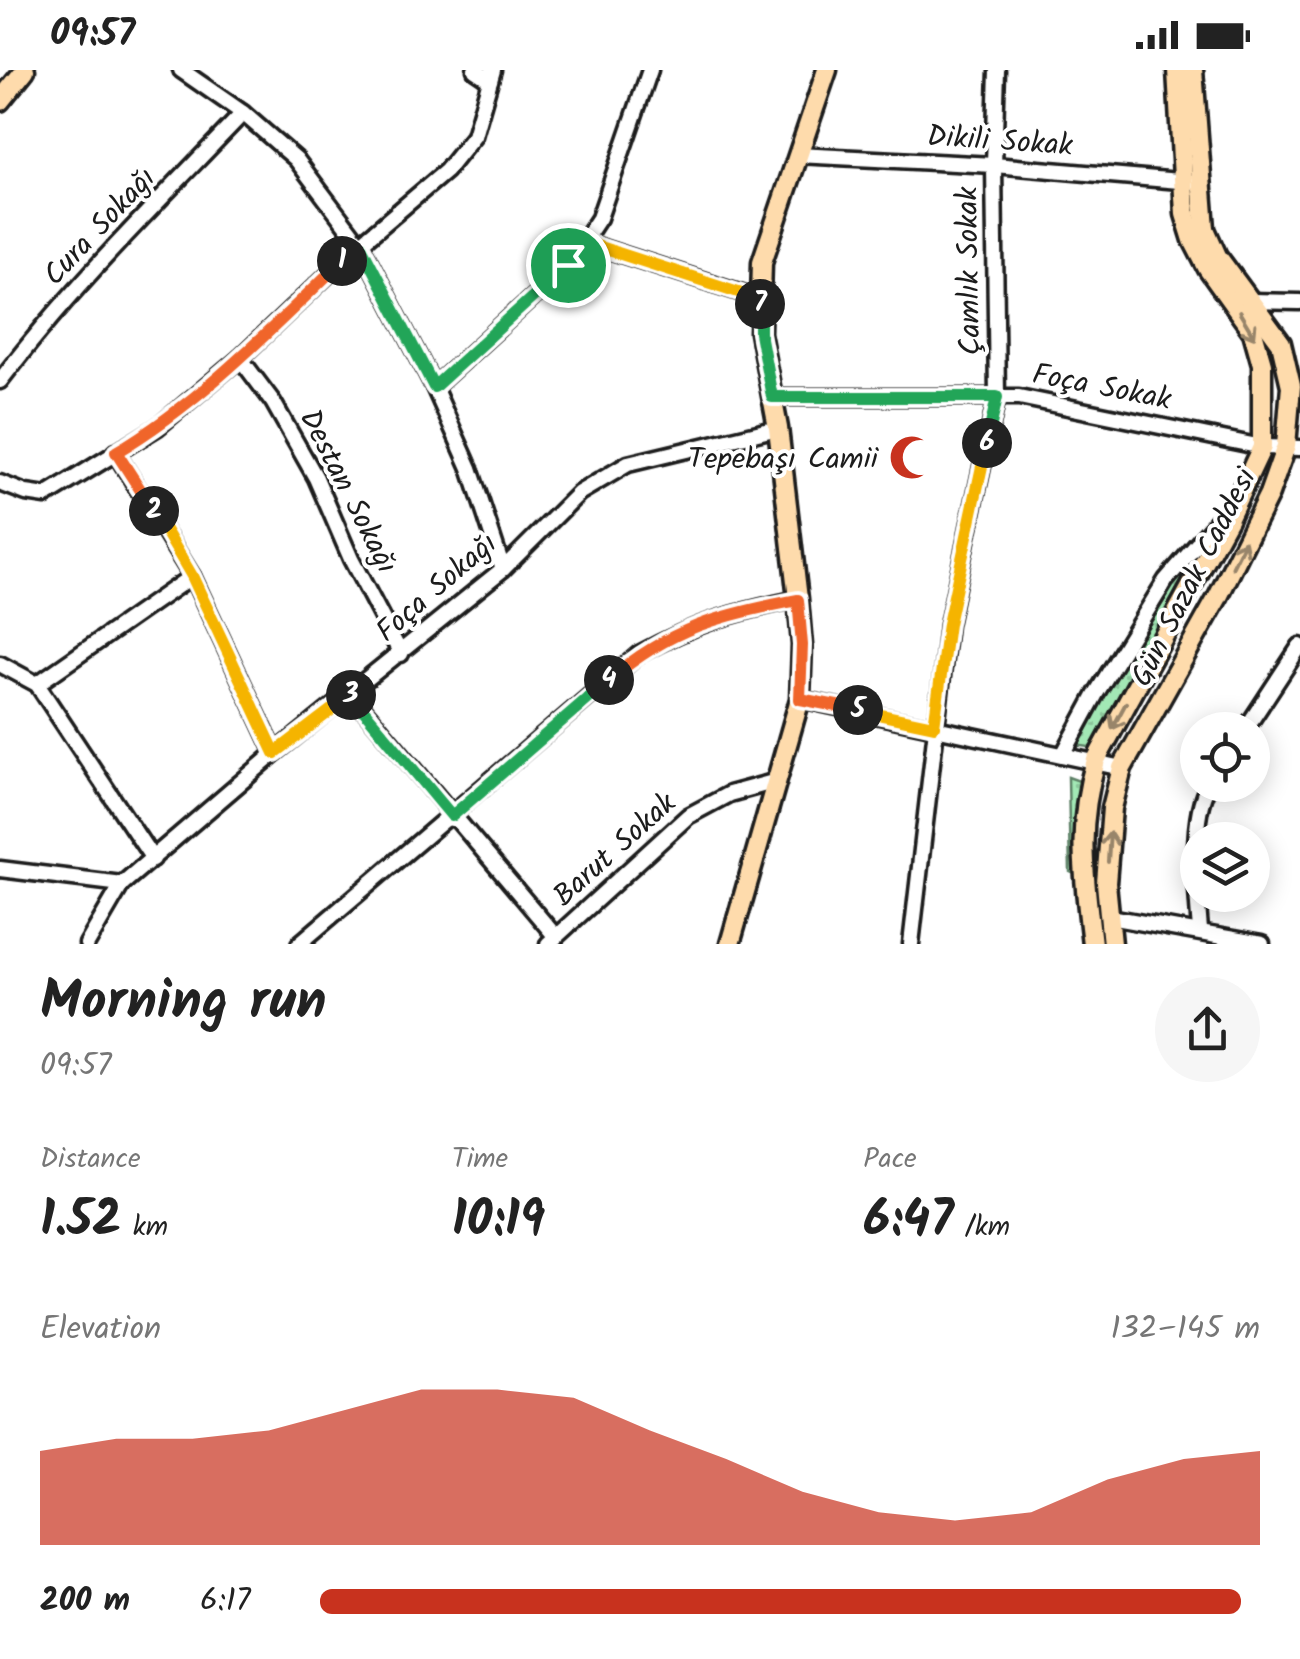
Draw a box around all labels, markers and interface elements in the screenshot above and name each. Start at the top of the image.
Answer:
text: 09:57 [50,5,135,65]
street label: Dikili Sokak [925,113,1075,171]
street label: Cura Sokağı [32,157,168,298]
street label: Çamlık Sokak [945,185,995,356]
pin [526,223,611,308]
pin: 1 [317,236,367,286]
text: 1 [338,238,346,283]
icon: arrive [541,238,596,293]
pin: 7 [735,279,785,329]
text: 7 [753,281,767,326]
one-way arrow [1237,310,1257,339]
street label: Foça Sokak [1028,351,1176,425]
street label: Destan Sokağı [285,401,409,583]
pin: 6 [962,418,1012,468]
text: 6 [979,420,995,465]
mosque icon: Tepebaşı Camii [887,434,935,482]
place label: Tepebaşı Camii [688,436,880,484]
street label: Gün Sazak Caddesi [1119,459,1271,696]
pin: 2 [129,486,179,536]
text: 2 [146,488,162,533]
street label: Foça Sokağı [366,522,509,655]
one-way arrow [1231,539,1250,569]
pin: 4 [584,655,634,705]
text: 4 [601,657,617,702]
pin: 3 [326,670,376,720]
text: 3 [343,672,359,717]
pin: 5 [833,685,883,735]
text: 5 [851,687,865,732]
one-way arrow [1109,701,1129,731]
map controls [1180,712,1270,912]
button: locate [1180,712,1270,802]
street label: Barut Sokak [542,781,689,919]
button: layers [1180,822,1270,912]
one-way arrow [1099,831,1118,863]
text: Morning run [40,960,327,1047]
button: share [1155,977,1260,1082]
text: 09:57 [40,1041,111,1092]
text: Distance [40,1137,141,1182]
text: Time [452,1137,508,1182]
text: Pace [863,1137,917,1182]
text: 1.52 [40,1182,121,1262]
text: 10:19 [452,1182,545,1262]
text: 6:47 [863,1182,954,1262]
text: km [121,1205,168,1250]
text: /km [954,1205,1010,1250]
text: Elevation [40,1304,161,1355]
text: 132–145 m [1110,1304,1260,1355]
text: 200 m [40,1576,130,1627]
text: 6:17 [200,1576,250,1627]

